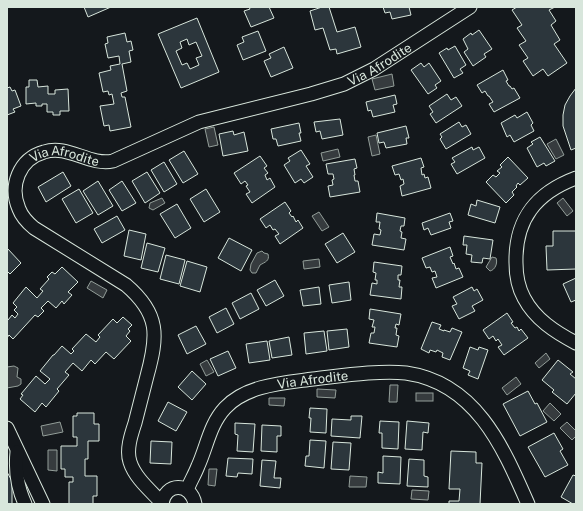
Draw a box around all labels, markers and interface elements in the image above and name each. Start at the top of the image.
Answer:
street label: Via Afrodite [345,40,414,89]
street label: Via Afrodite [27,143,100,169]
street label: Via Afrodite [276,368,349,392]

